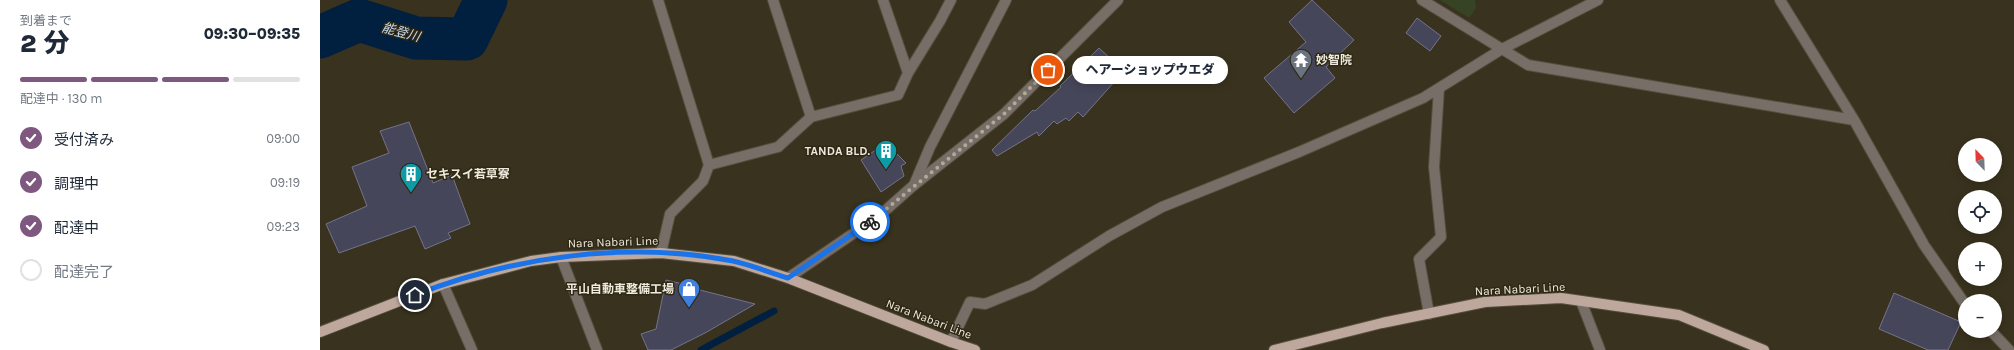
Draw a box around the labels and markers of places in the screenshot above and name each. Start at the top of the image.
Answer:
temple icon: 妙智院 [1288,47,1314,80]
pin [1031,53,1065,87]
place label: 妙智院 [1316,53,1352,67]
callout: ヘアーショップウエダ [1072,56,1228,84]
building icon: TANDA BLD. [873,138,899,171]
place label: TANDA BLD. [805,144,870,158]
building icon: セキスイ若草寮 [398,161,424,194]
place label: セキスイ若草寮 [426,167,510,181]
shop icon: 平山自動車整備工場 [676,276,702,309]
pin [398,278,432,312]
place label: 平山自動車整備工場 [566,282,674,296]

